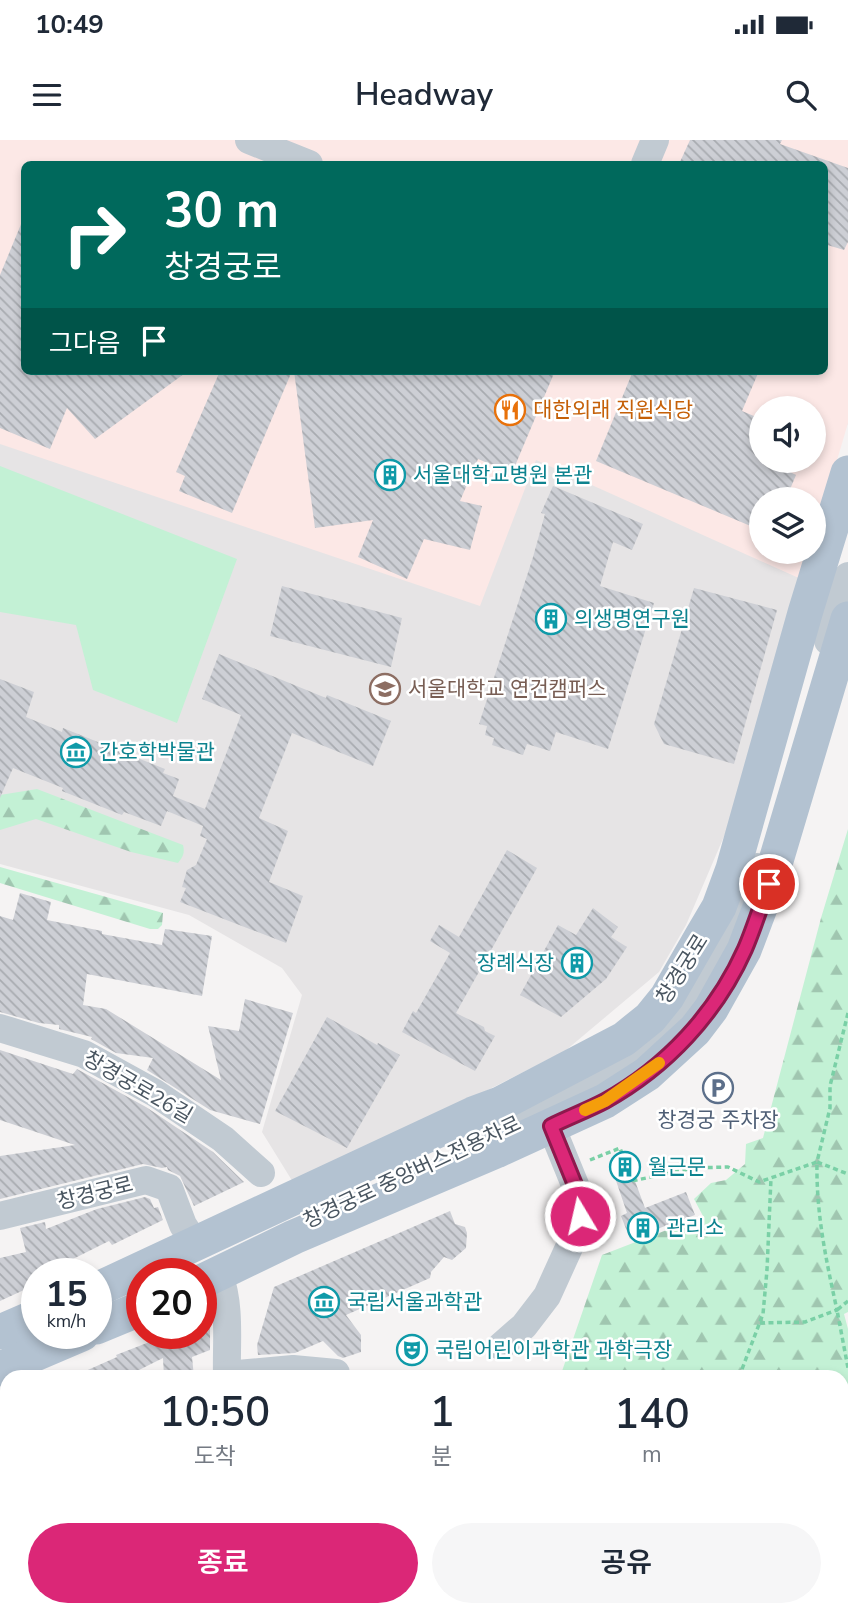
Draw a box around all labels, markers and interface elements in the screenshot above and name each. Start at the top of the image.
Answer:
text: 10:49 [35,7,104,42]
text: Headway [355,73,493,116]
icon: menu [28,76,66,114]
icon: search [782,76,820,114]
text: 30 m [164,177,279,244]
icon: right [49,189,140,280]
text: 창경궁로 [164,246,282,289]
icon: arrive [135,322,173,360]
text: 그다음 [49,326,121,361]
restaurant icon: 대한외래 직원식당 [493,393,527,427]
place label: 대한외래 직원식당 [533,396,693,424]
map controls [749,396,826,564]
button: sound [749,396,826,473]
building icon: 서울대학교병원 본관 [373,458,407,492]
place label: 서울대학교병원 본관 [413,461,592,489]
button: layers [749,487,826,564]
building icon: 의생명연구원 [534,602,568,636]
place label: 의생명연구원 [574,605,690,633]
school or university icon: 서울대학교 연건캠퍼스 [368,672,402,706]
place label: 서울대학교 연건캠퍼스 [408,675,607,703]
museum icon: 간호학박물관 [59,735,93,769]
place label: 간호학박물관 [99,738,215,766]
pin [739,854,799,914]
icon: arrive [750,865,788,903]
street label: 창경궁로 [650,929,714,1009]
building icon: 장례식장 [560,946,594,980]
place label: 장례식장 [477,949,554,977]
street label: 창경궁로26길 [78,1044,198,1130]
parking icon: 창경궁 주차장 [701,1071,735,1105]
place label: 창경궁 주차장 [657,1106,779,1134]
street label: 창경궁로 중앙버스전용차로 [299,1109,525,1235]
building icon: 월근문 [608,1150,642,1184]
place label: 월근문 [648,1153,706,1181]
street label: 창경궁로 [54,1170,136,1216]
position arrow [543,1179,617,1253]
building icon: 관리소 [626,1211,660,1245]
place label: 관리소 [666,1214,724,1242]
speed limit sign: 20 [126,1258,217,1349]
text: 15 [45,1271,88,1318]
museum icon: 국립서울과학관 [307,1285,341,1319]
place label: 국립서울과학관 [347,1288,482,1316]
text: km/h [47,1309,86,1333]
theatre icon: 국립어린이과학관 과학극장 [395,1333,429,1367]
place label: 국립어린이과학관 과학극장 [435,1336,672,1364]
text: 10:50 [159,1384,270,1441]
text: 1 [429,1384,455,1441]
text: 140 [614,1386,690,1443]
text: m [642,1439,662,1470]
text: 도착 [194,1441,236,1472]
text: 분 [431,1441,453,1472]
button: 종료 [28,1523,418,1603]
button: 공유 [432,1523,821,1603]

